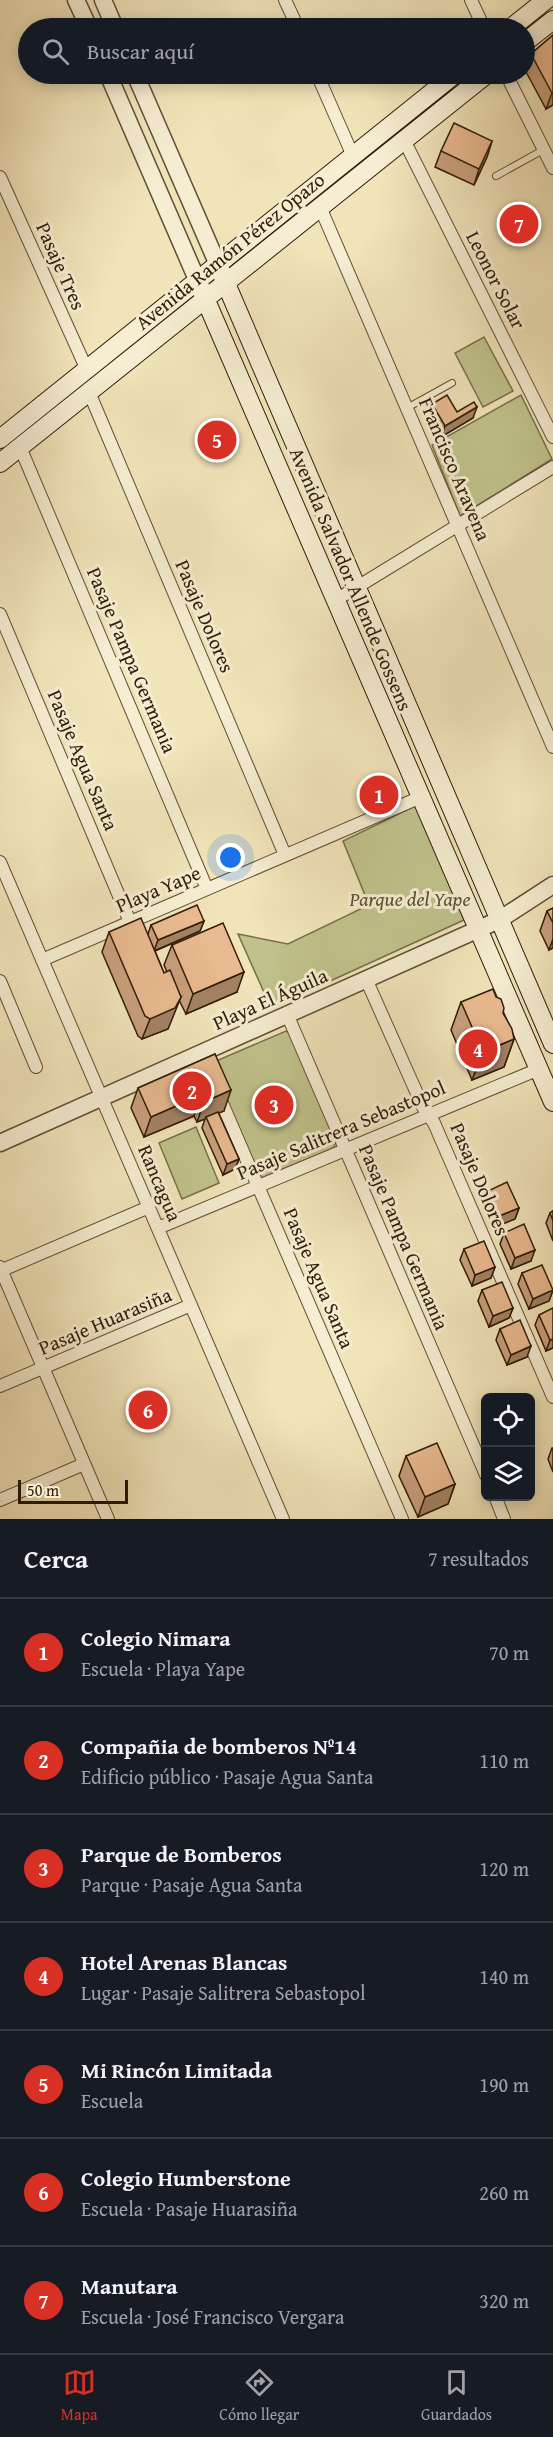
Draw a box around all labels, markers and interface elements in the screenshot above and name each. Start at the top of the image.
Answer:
search box [18,18,535,84]
icon: search [39,35,72,68]
text: Buscar aquí [87,35,194,67]
street label: Avenida Ramón Pérez Opazo [129,165,331,336]
pin: 7 [500,202,538,246]
street label: Pasaje Tres [29,217,94,314]
street label: Leonor Solar [459,226,534,334]
street label: Francisco Aravena [412,393,499,546]
pin: 5 [198,418,236,462]
street label: Avenida Salvador Allende Gossens [283,443,420,715]
street label: Pasaje Dolores [169,555,242,677]
street label: Pasaje Pampa Germania [80,562,185,758]
street label: Pasaje Agua Santa [41,685,126,835]
pin: 1 [360,772,398,818]
your location [216,843,245,872]
street label: Playa Yape [111,858,205,919]
park label: Parque del Yape [349,884,470,913]
street label: Playa El Águila [208,960,332,1037]
pin: 4 [458,1026,498,1072]
pin: 2 [172,1068,212,1114]
street label: Pasaje Salitrera Sebastopol [232,1072,450,1187]
pin: 3 [254,1082,294,1128]
street label: Pasaje Dolores [444,1118,517,1240]
street label: Pasaje Pampa Germania [352,1139,457,1335]
street label: Rancagua [131,1140,190,1226]
street label: Pasaje Agua Santa [277,1203,362,1353]
street label: Pasaje Huarasiña [34,1279,176,1362]
pin: 6 [128,1388,168,1432]
map controls [481,1393,535,1501]
button: locate [481,1393,535,1447]
button: layers [481,1447,535,1501]
scale bar [18,1477,128,1504]
text: 50 m [27,1478,59,1502]
text: Cerca [24,1539,88,1578]
text: 7 resultados [428,1544,529,1573]
text: Colegio Nimara [81,1622,231,1654]
text: 1 [38,1638,49,1667]
text: 70 m [489,1638,529,1667]
text: Escuela · Playa Yape [81,1654,245,1683]
text: Compañia de bomberos Nº14 [81,1730,357,1762]
text: 2 [38,1746,49,1775]
text: 110 m [479,1746,529,1775]
text: Edificio público · Pasaje Agua Santa [81,1762,373,1791]
text: Parque de Bomberos [81,1838,282,1870]
text: 3 [38,1854,49,1883]
text: 120 m [479,1854,529,1883]
text: Parque · Pasaje Agua Santa [81,1870,302,1899]
text: Hotel Arenas Blancas [81,1946,288,1978]
text: 4 [38,1962,49,1991]
text: 140 m [479,1962,529,1991]
text: Lugar · Pasaje Salitrera Sebastopol [81,1978,366,2007]
text: Mi Rincón Limitada [81,2054,272,2086]
text: 5 [38,2070,49,2099]
text: 190 m [479,2070,529,2099]
text: Escuela [81,2086,143,2115]
text: Colegio Humberstone [81,2162,291,2194]
text: 6 [38,2178,49,2207]
text: 260 m [479,2178,529,2207]
text: Escuela · Pasaje Huarasiña [81,2194,297,2223]
text: Manutara [81,2270,178,2302]
text: 7 [38,2286,49,2315]
text: 320 m [479,2286,529,2315]
text: Escuela · José Francisco Vergara [81,2302,344,2331]
tab: Mapa [61,2366,98,2426]
tab: Cómo llegar [219,2366,299,2426]
tab: Guardados [421,2366,492,2426]

